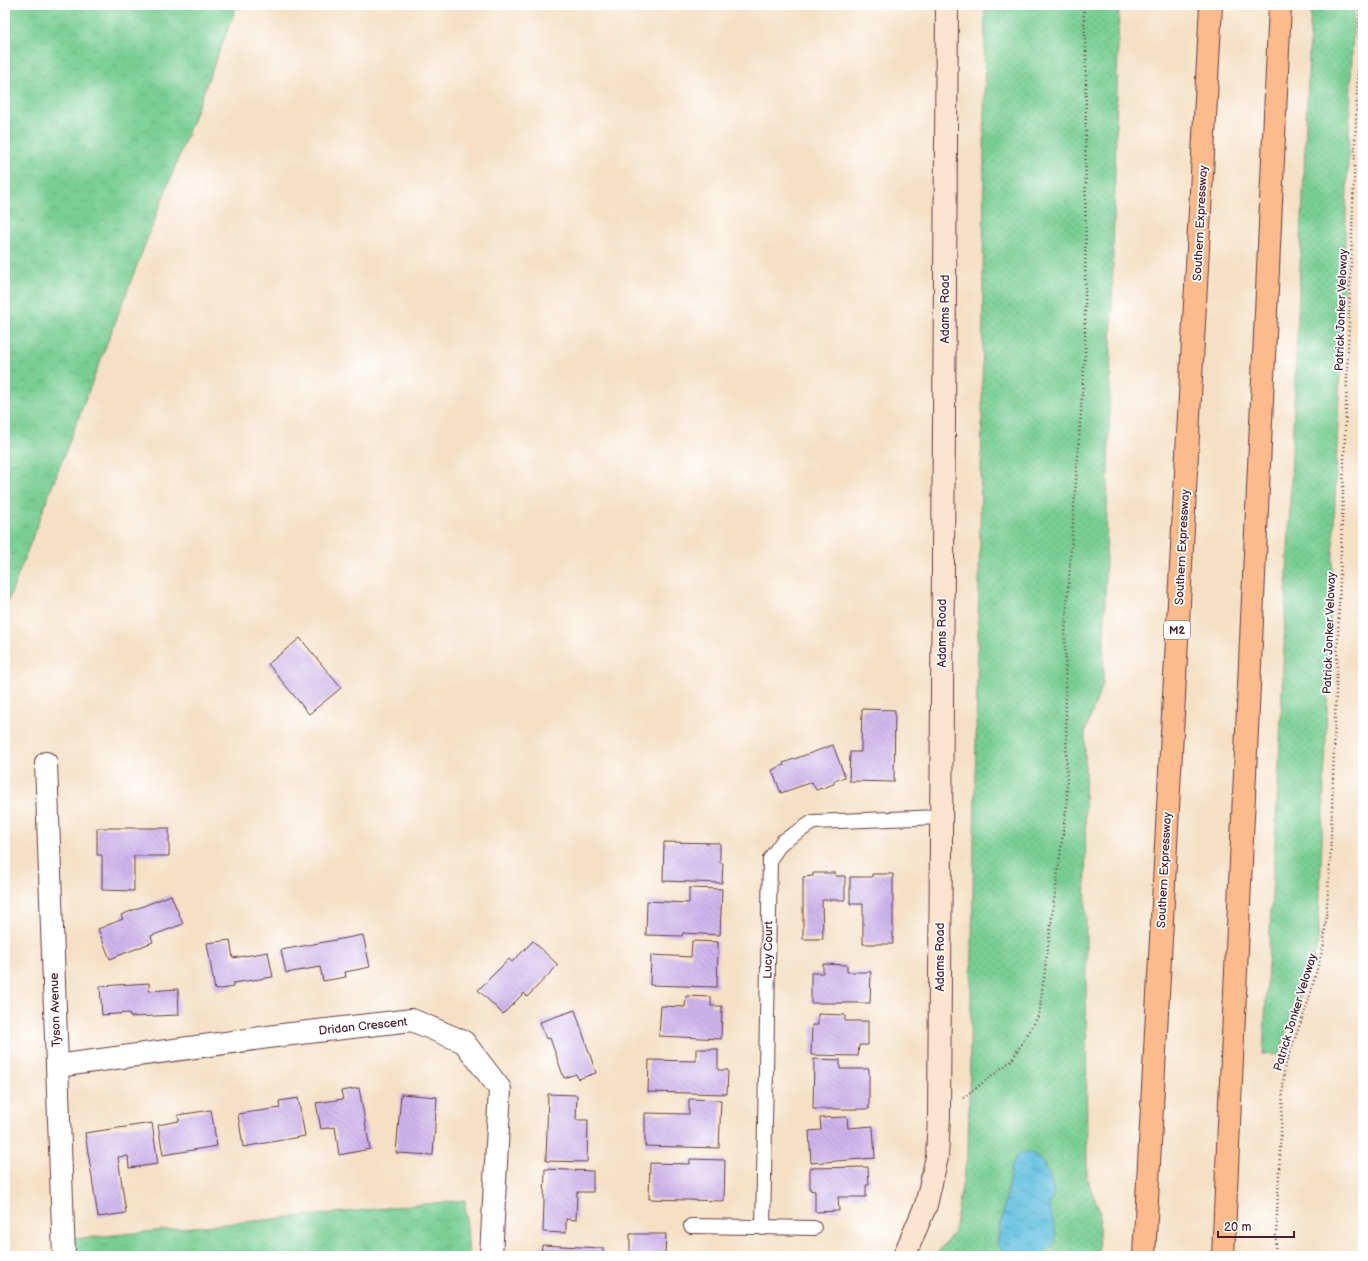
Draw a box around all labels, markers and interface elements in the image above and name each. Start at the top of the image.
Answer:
street label: Southern Expressway [1190,164,1211,281]
street label: Patrick Jonker Veloway [1332,248,1351,371]
street label: Adams Road [938,274,953,343]
street label: Southern Expressway [1172,488,1193,605]
street label: Patrick Jonker Veloway [1320,571,1339,694]
street label: Adams Road [935,598,950,667]
road number: M2 [1164,621,1190,639]
street label: Southern Expressway [1154,811,1175,928]
street label: Lucy Court [760,921,777,979]
street label: Adams Road [933,922,948,991]
street label: Patrick Jonker Veloway [1270,951,1321,1073]
street label: Tyson Avenue [47,972,64,1048]
street label: Dridan Crescent [318,1014,409,1039]
scale bar [1218,1213,1294,1239]
text: 20 m [1224,1220,1251,1235]

